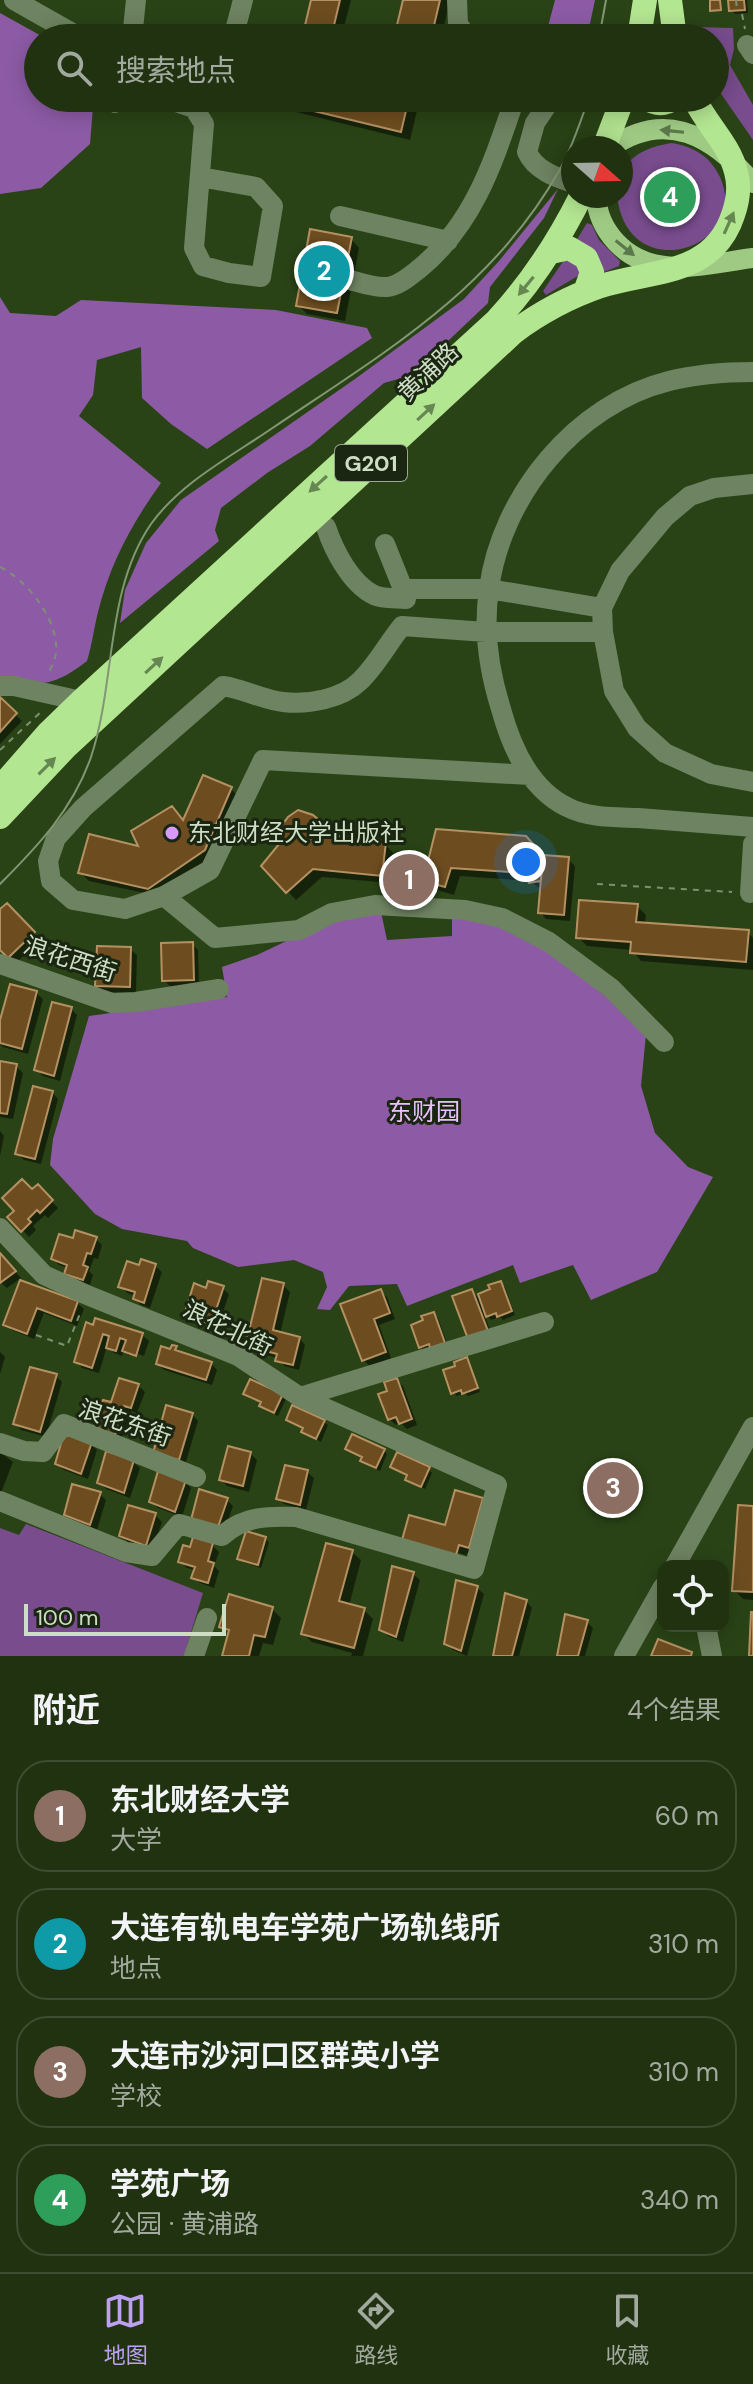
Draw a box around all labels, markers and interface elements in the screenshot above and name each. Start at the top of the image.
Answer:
search box [24,24,729,112]
icon: search [52,46,96,90]
text: 搜索地点 [116,51,236,90]
one-way arrow [659,125,684,138]
north arrow [561,136,633,208]
pin: 4 [644,167,696,227]
one-way arrow [723,211,736,235]
one-way arrow [614,240,635,257]
pin: 2 [298,241,350,301]
one-way arrow [519,276,535,296]
street label: 黄浦路 [391,336,465,408]
one-way arrow [417,403,436,421]
road number: G201 [335,445,407,481]
one-way arrow [308,475,327,493]
one-way arrow [144,657,163,675]
one-way arrow [37,757,55,776]
place label: 东北财经大学出版社 [188,817,404,848]
marker: 东北财经大学出版社 [163,824,181,842]
your location [506,842,546,882]
pin: 1 [383,850,435,910]
street label: 浪花西街 [20,929,121,988]
park label: 东财园 [388,1096,460,1127]
street label: 浪花北街 [178,1293,278,1363]
street label: 浪花东街 [75,1392,176,1453]
pin: 3 [587,1458,639,1518]
map controls [657,1560,729,1632]
button: locate [657,1560,729,1632]
scale bar [24,1600,226,1636]
text: 100 m [36,1603,98,1632]
text: 附近 [32,1688,100,1733]
text: 4个结果 [627,1693,721,1727]
text: 东北财经大学 [110,1780,290,1819]
text: 1 [55,1799,65,1833]
text: 60 m [655,1799,719,1833]
text: 大学 [110,1823,162,1857]
text: 大连有轨电车学苑广场轨线所 [110,1908,500,1947]
text: 2 [52,1927,68,1961]
text: 310 m [648,1927,719,1961]
text: 地点 [110,1951,162,1985]
text: 大连市沙河口区群英小学 [110,2036,440,2075]
text: 3 [52,2055,68,2089]
text: 310 m [648,2055,719,2089]
text: 学校 [110,2079,162,2113]
text: 学苑广场 [110,2164,230,2203]
text: 4 [52,2183,68,2217]
text: 340 m [640,2183,719,2217]
text: 公园 · 黄浦路 [110,2207,259,2241]
tab: 地图 [103,2289,148,2370]
tab: 路线 [354,2289,399,2370]
tab: 收藏 [605,2289,650,2370]

